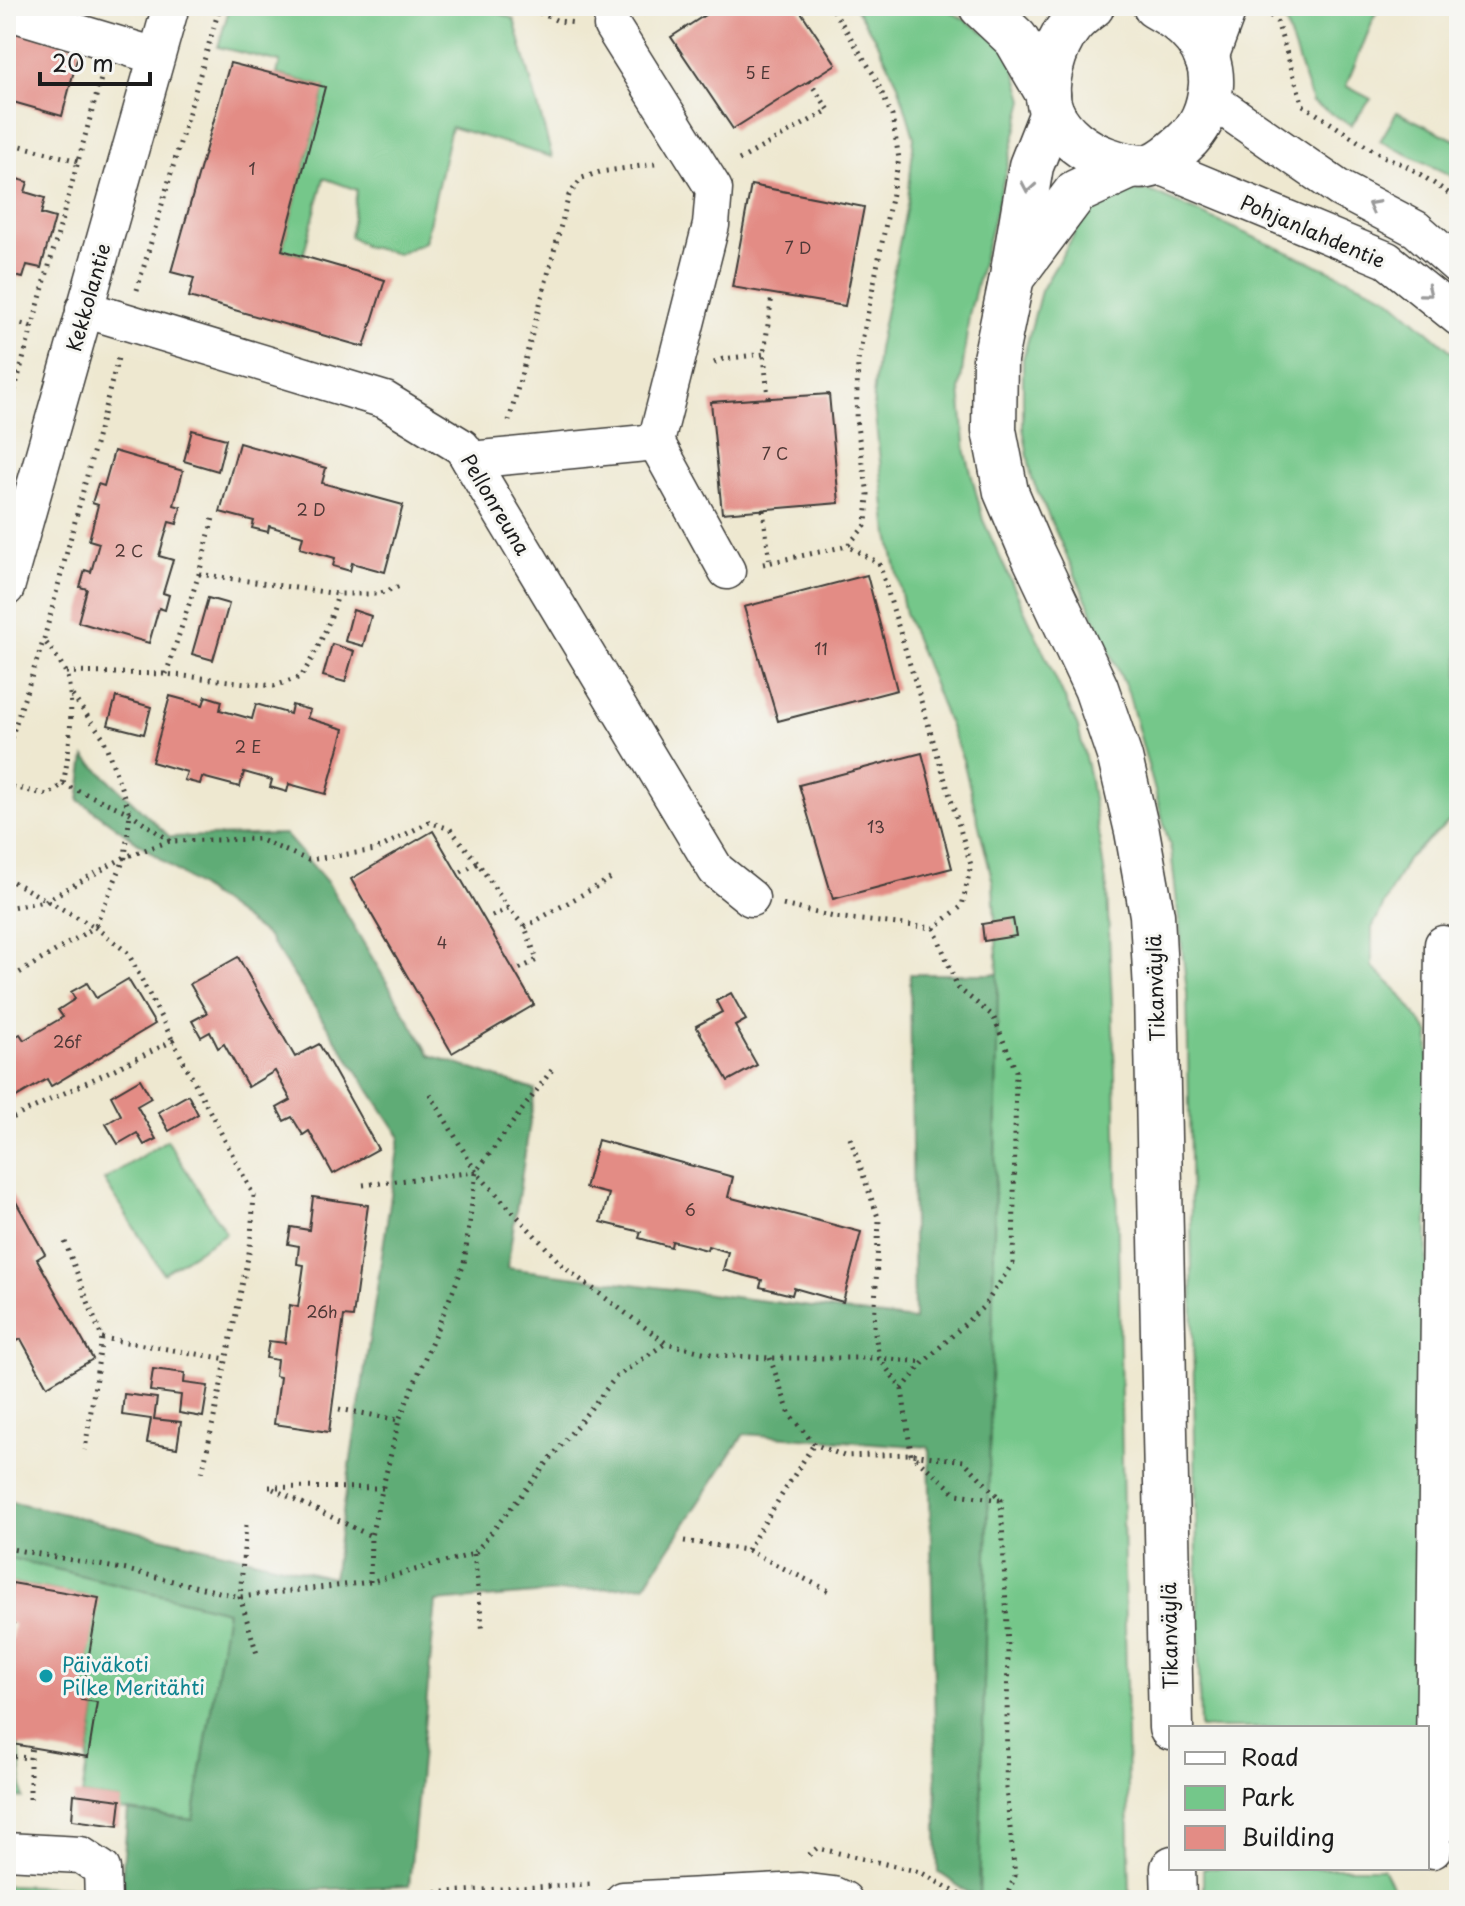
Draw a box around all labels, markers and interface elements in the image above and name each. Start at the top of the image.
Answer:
scale bar [40,36,150,86]
text: 20 m [52,44,114,80]
house number: 5 E [745,60,771,84]
house number: 1 [248,156,256,180]
one-way arrow [1020,180,1037,193]
street label: Pohjanlahdentie [1236,187,1390,275]
one-way arrow [1367,201,1381,216]
house number: 7 D [785,235,811,259]
street label: Kekkolantie [58,239,118,355]
one-way arrow [1417,282,1432,296]
house number: 7 C [762,441,788,465]
street label: Pellonreuna [454,448,538,561]
house number: 2 D [296,497,326,521]
house number: 2 C [115,538,143,562]
house number: 11 [814,636,828,660]
house number: 2 E [235,734,261,758]
house number: 13 [867,814,885,838]
house number: 4 [437,930,447,954]
street label: Tikanväylä [1138,933,1172,1042]
house number: 26f [53,1029,83,1053]
house number: 6 [684,1197,696,1221]
house number: 26h [306,1299,338,1323]
street label: Tikanväylä [1153,1582,1185,1690]
place label: Päiväkoti Pilke Meritähti [62,1649,205,1702]
marker: Päiväkoti Pilke Meritähti [37,1667,55,1685]
legend [1169,1726,1429,1870]
text: Road [1241,1738,1299,1774]
text: Park [1241,1778,1295,1814]
text: Building [1241,1818,1335,1854]

